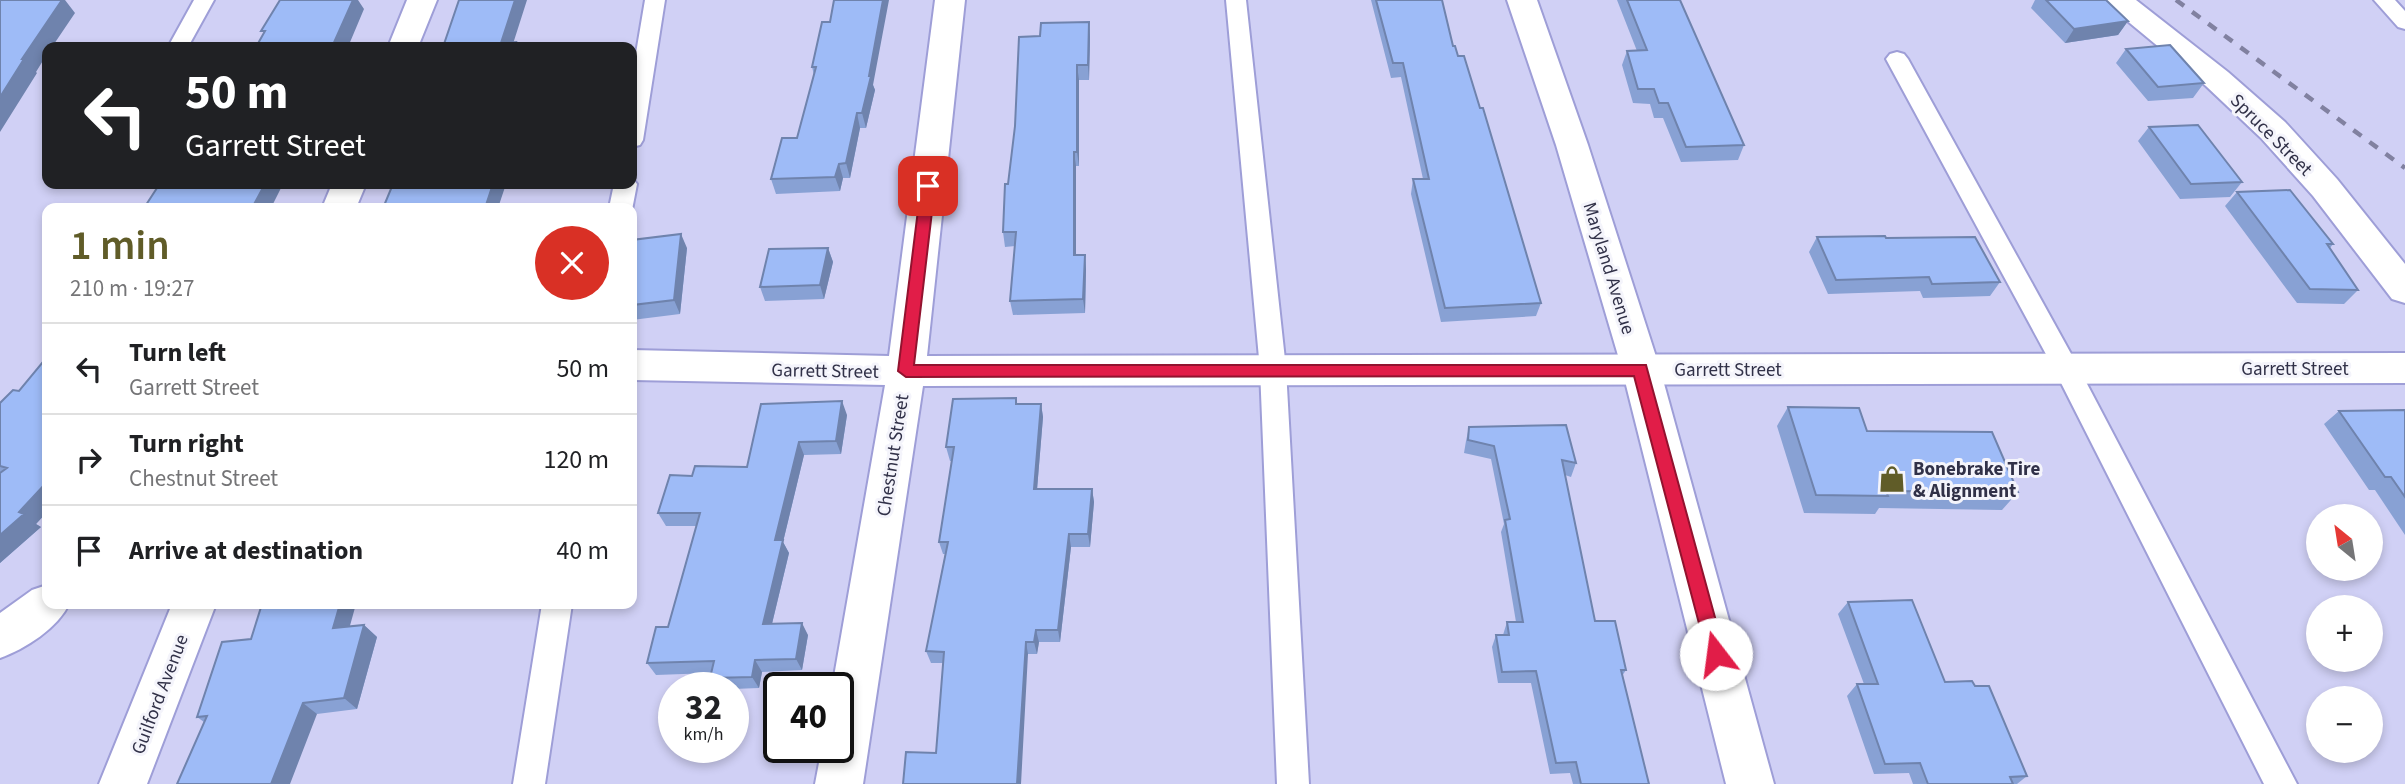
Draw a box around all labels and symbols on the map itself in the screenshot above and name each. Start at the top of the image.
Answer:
street label: Spruce Street [2224,88,2319,183]
pin [898,156,958,216]
street label: Maryland Avenue [1576,199,1642,338]
street label: Garrett Street [2241,356,2349,383]
street label: Garrett Street [771,357,879,386]
street label: Garrett Street [1674,357,1782,384]
street label: Chestnut Street [871,392,917,518]
place label: Bonebrake Tire & Alignment [1913,456,2040,505]
shop icon: Bonebrake Tire & Alignment [1877,464,1907,494]
north arrow [2306,504,2384,581]
position arrow [1679,617,1753,691]
street label: Guilford Avenue [125,631,196,758]
speed limit sign: 40 [763,672,854,763]

